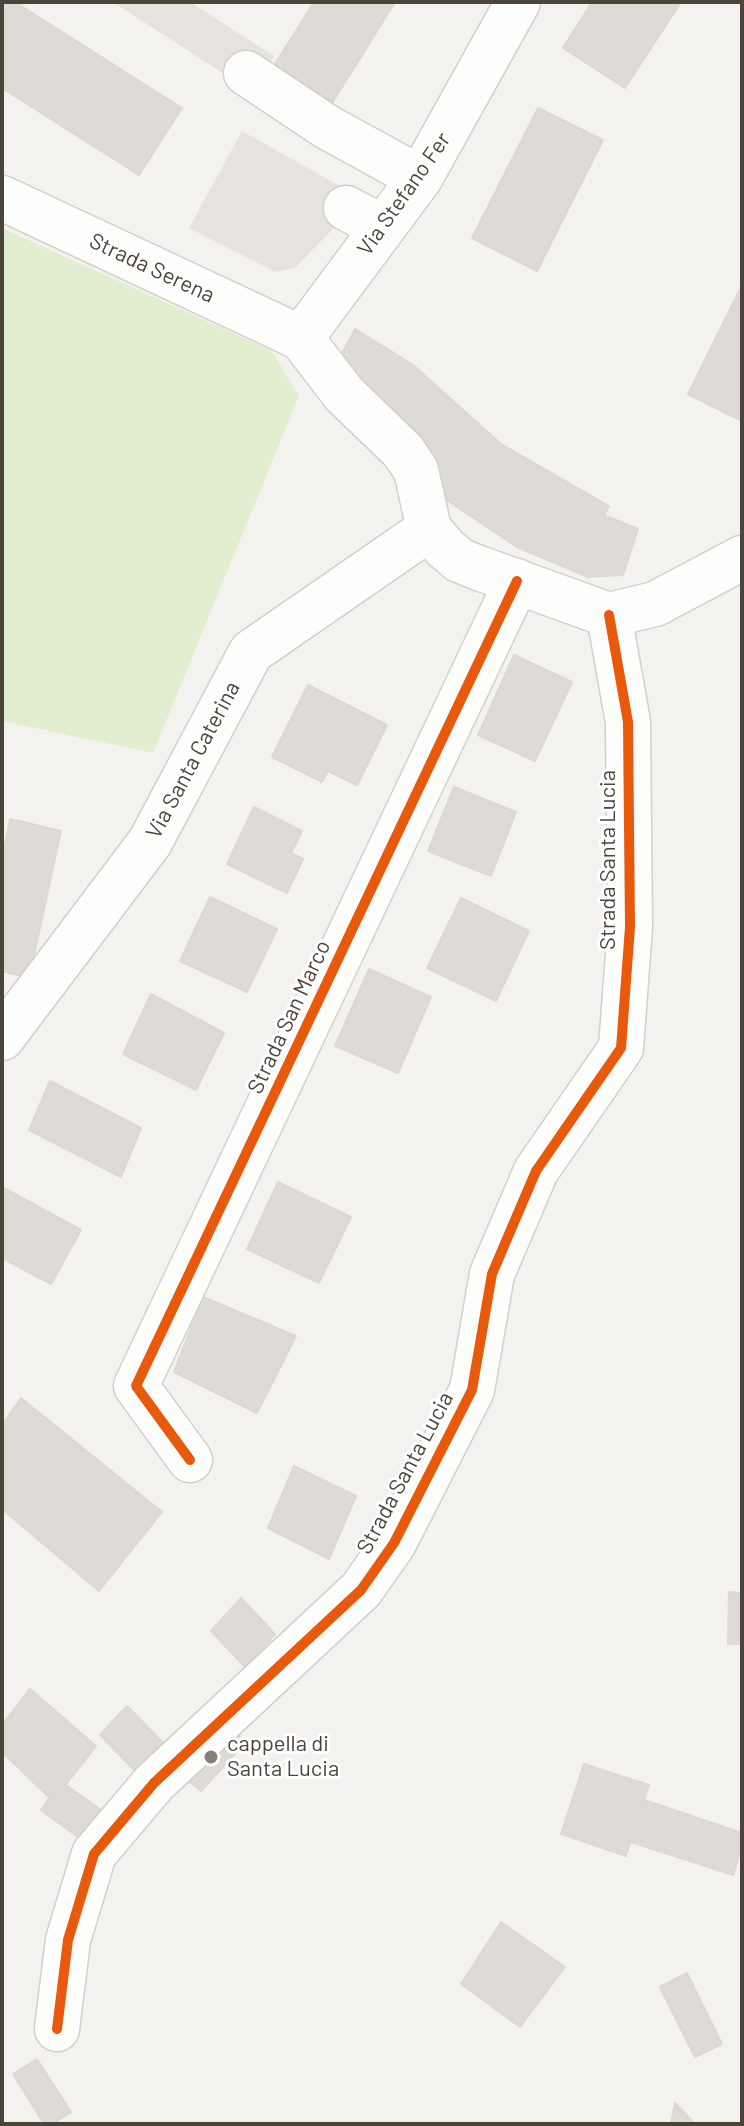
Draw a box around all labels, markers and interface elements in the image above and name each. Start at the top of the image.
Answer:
street label: Via Stefano Fer [352,127,456,261]
street label: Strada Serena [85,228,219,308]
street label: Via Santa Caterina [140,677,246,843]
street label: Strada Santa Lucia [595,770,621,950]
street label: Strada San Marco [242,936,336,1098]
street label: Strada Santa Lucia [351,1387,459,1559]
place label: cappella di Santa Lucia [227,1731,339,1782]
marker: cappella di Santa Lucia [202,1748,220,1766]

